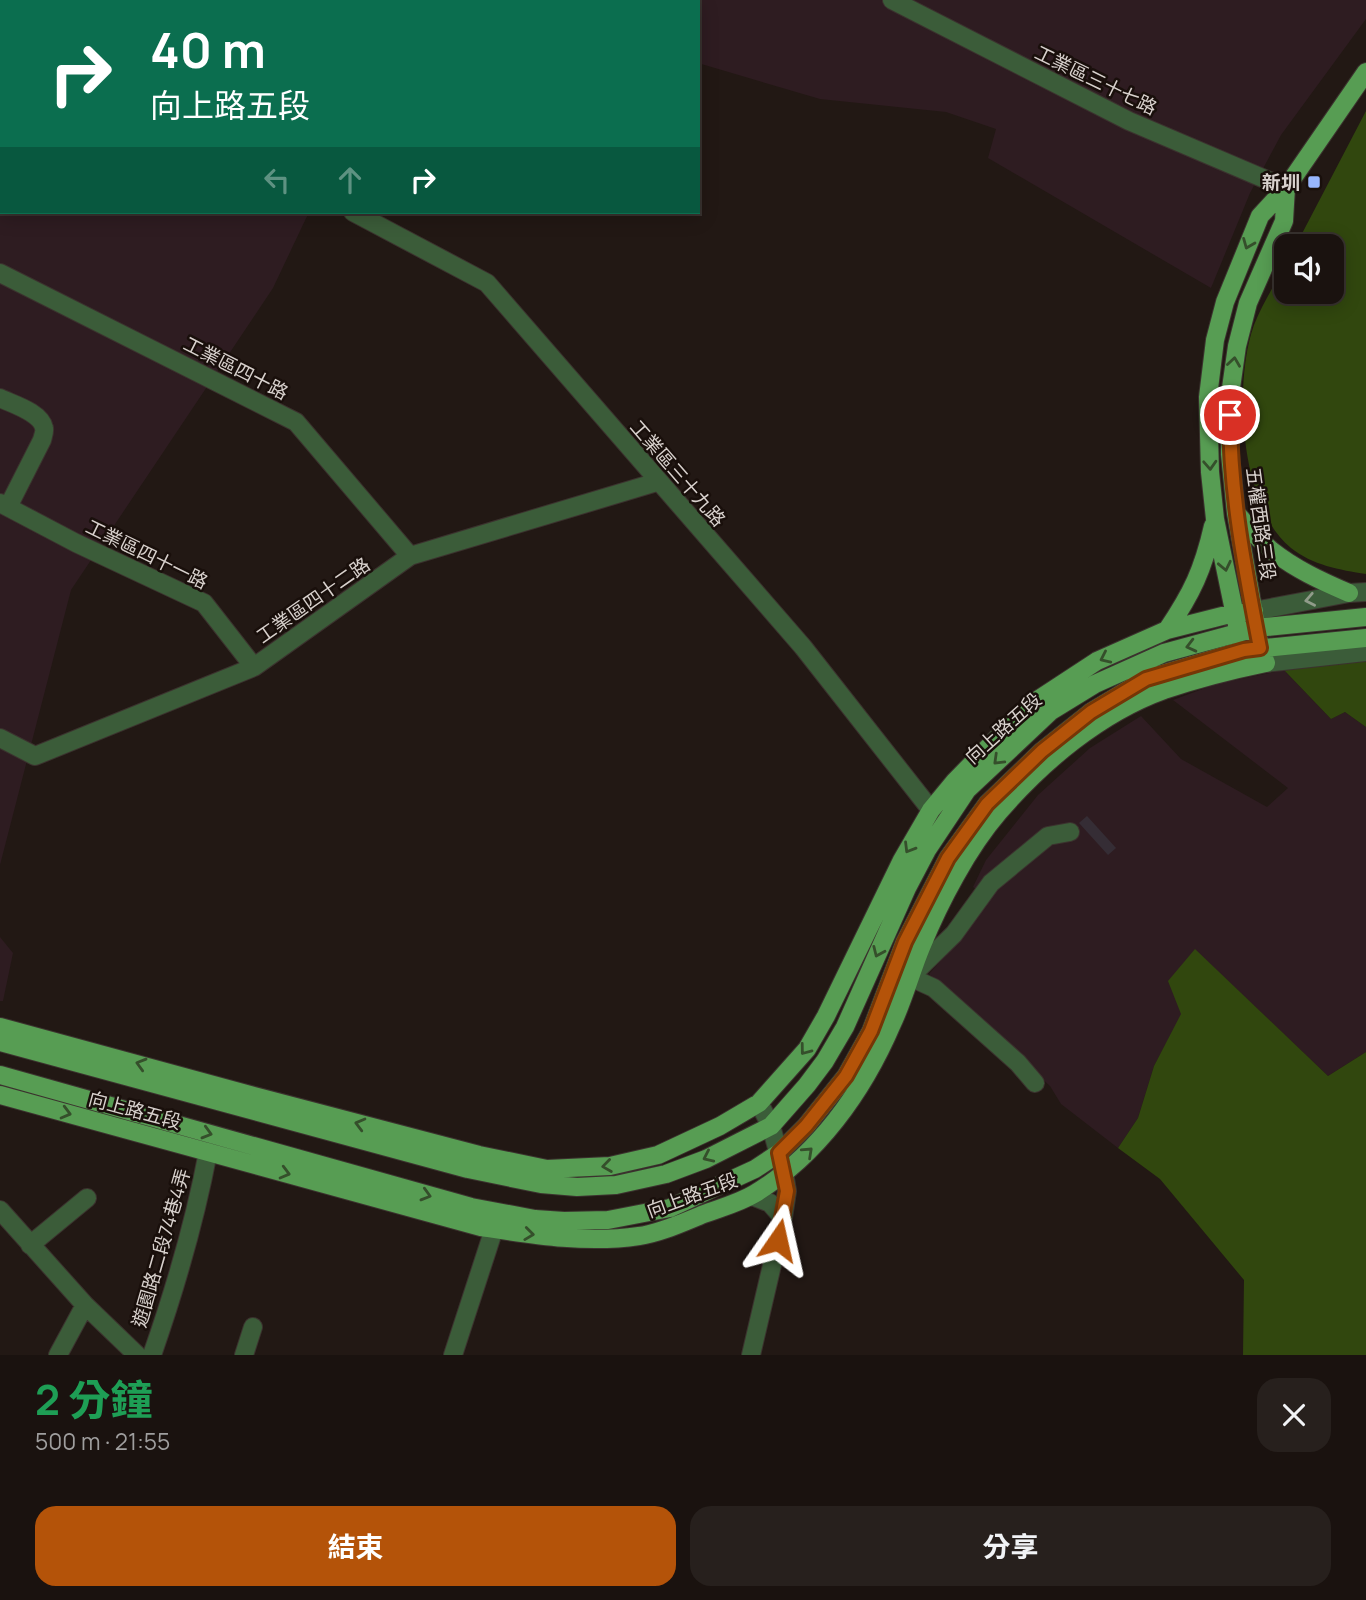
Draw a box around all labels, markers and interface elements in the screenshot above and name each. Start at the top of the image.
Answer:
text: 40 m [150,16,266,83]
icon: right [35,28,126,119]
street label: 工業區三十七路 [1031,39,1161,121]
text: 向上路五段 [150,83,310,127]
icon: left [258,161,296,199]
icon: ahead [331,161,369,199]
icon: right [404,161,442,199]
place label: 新圳 [1262,169,1300,195]
marker: 新圳 [1306,174,1322,190]
map controls [1274,234,1344,304]
button: sound [1274,234,1344,304]
one-way arrow [1243,237,1257,249]
street label: 工業區四十路 [179,331,293,405]
one-way arrow [1227,356,1242,368]
pin [1200,385,1260,445]
icon: arrive [1211,396,1249,434]
street label: 工業區三十九路 [625,414,731,532]
one-way arrow [1203,460,1218,471]
street label: 五權西路三段 [1240,466,1282,582]
street label: 工業區四十一路 [82,513,212,595]
street label: 工業區四十二路 [251,551,375,649]
one-way arrow [1217,560,1232,572]
one-way arrow [1304,592,1316,607]
one-way arrow [1185,638,1197,652]
one-way arrow [1100,650,1112,664]
street label: 向上路五段 [959,687,1047,769]
one-way arrow [993,752,1006,765]
one-way arrow [904,840,917,853]
one-way arrow [872,944,886,957]
one-way arrow [800,1042,813,1054]
one-way arrow [135,1058,147,1073]
street label: 向上路五段 [86,1085,184,1135]
one-way arrow [60,1104,72,1119]
one-way arrow [354,1118,366,1132]
one-way arrow [201,1125,213,1139]
one-way arrow [800,1147,813,1160]
one-way arrow [703,1149,715,1163]
one-way arrow [601,1158,612,1173]
one-way arrow [279,1165,291,1179]
street label: 遊園路二段74巷4弄 [126,1166,196,1330]
street label: 向上路五段 [643,1167,741,1223]
one-way arrow [420,1186,432,1201]
position arrow [741,1203,815,1277]
one-way arrow [524,1226,535,1241]
text: 2 分鐘 [35,1370,152,1428]
button: close [1257,1378,1331,1452]
text: 500 m · 21:55 [35,1425,170,1457]
button: 結束 [35,1506,676,1586]
button: 分享 [690,1506,1331,1586]

